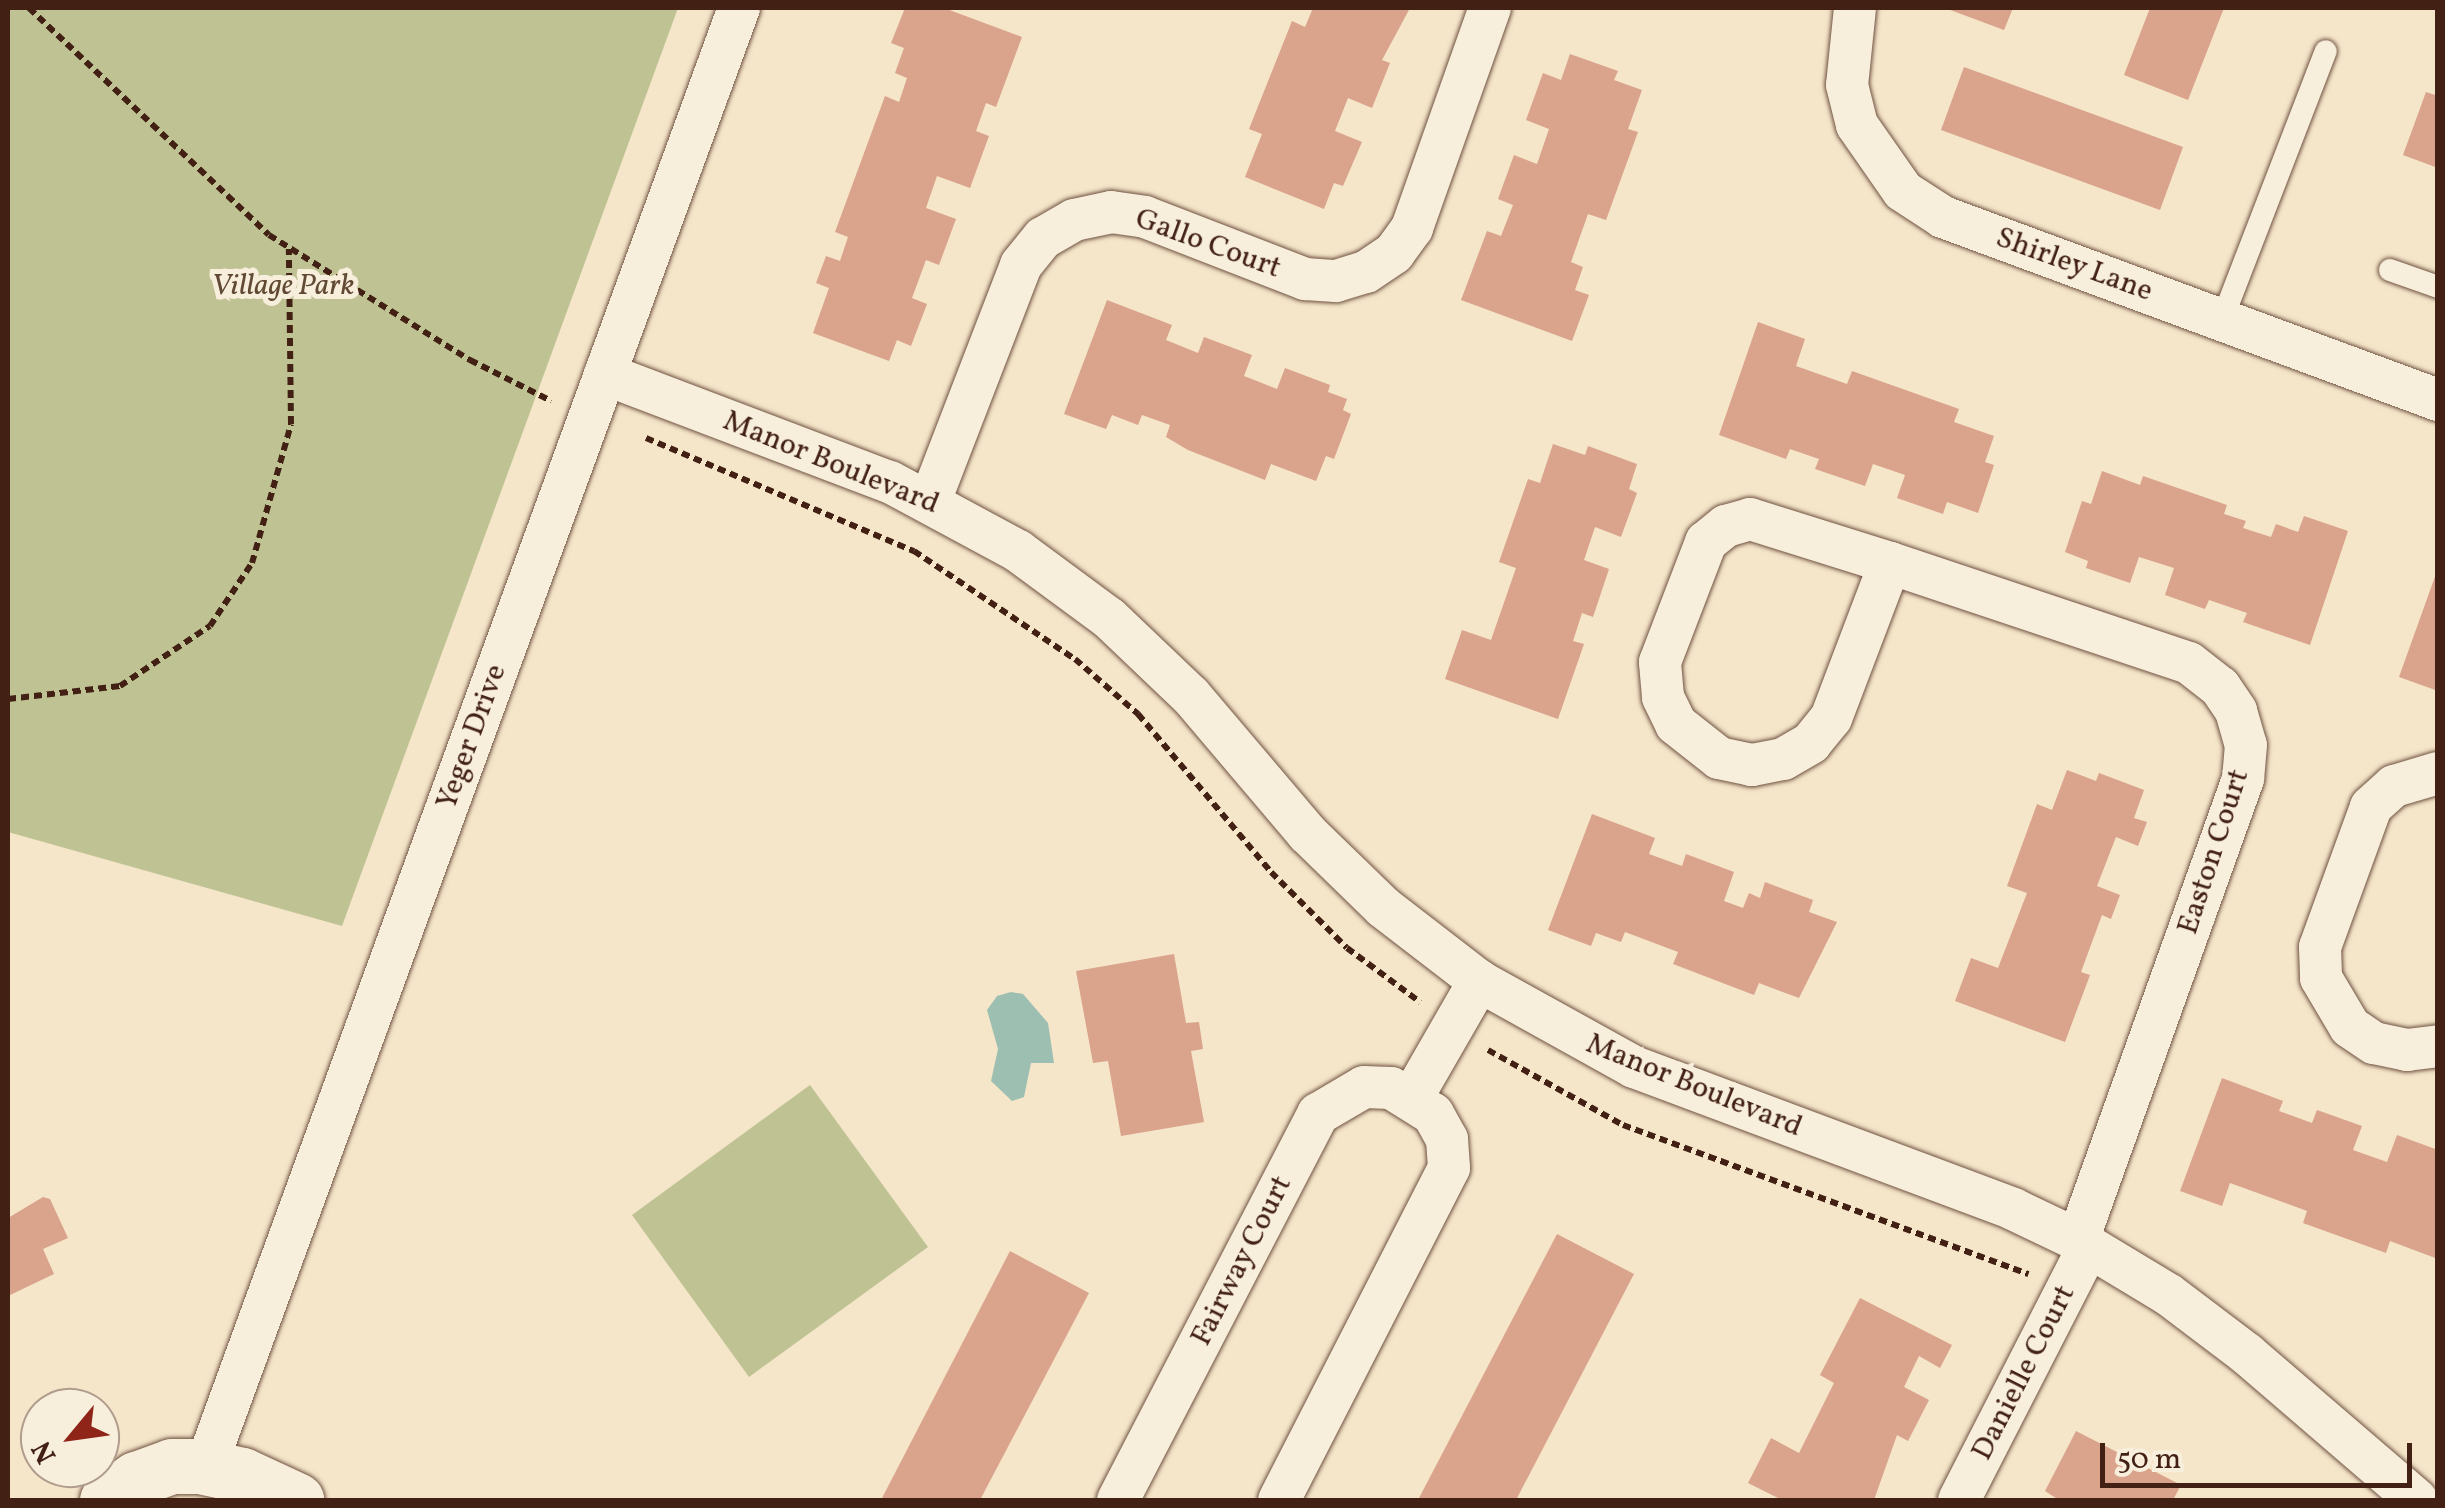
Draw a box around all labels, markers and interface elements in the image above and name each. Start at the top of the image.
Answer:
street label: Gallo Court [1130,201,1286,287]
street label: Shirley Lane [1990,220,2158,310]
park label: Village Park [212,268,354,304]
street label: Manor Boulevard [718,403,944,523]
street label: Yeger Drive [429,660,515,814]
street label: Easton Court [2170,765,2258,939]
street label: Manor Boulevard [1581,1026,1807,1146]
street label: Fairway Court [1184,1170,1300,1352]
street label: Danielle Court [1964,1279,2084,1467]
north arrow [20,1388,120,1488]
scale bar [2105,1423,2418,1485]
text: N [23,1433,67,1470]
text: 50 m [2117,1439,2181,1481]

